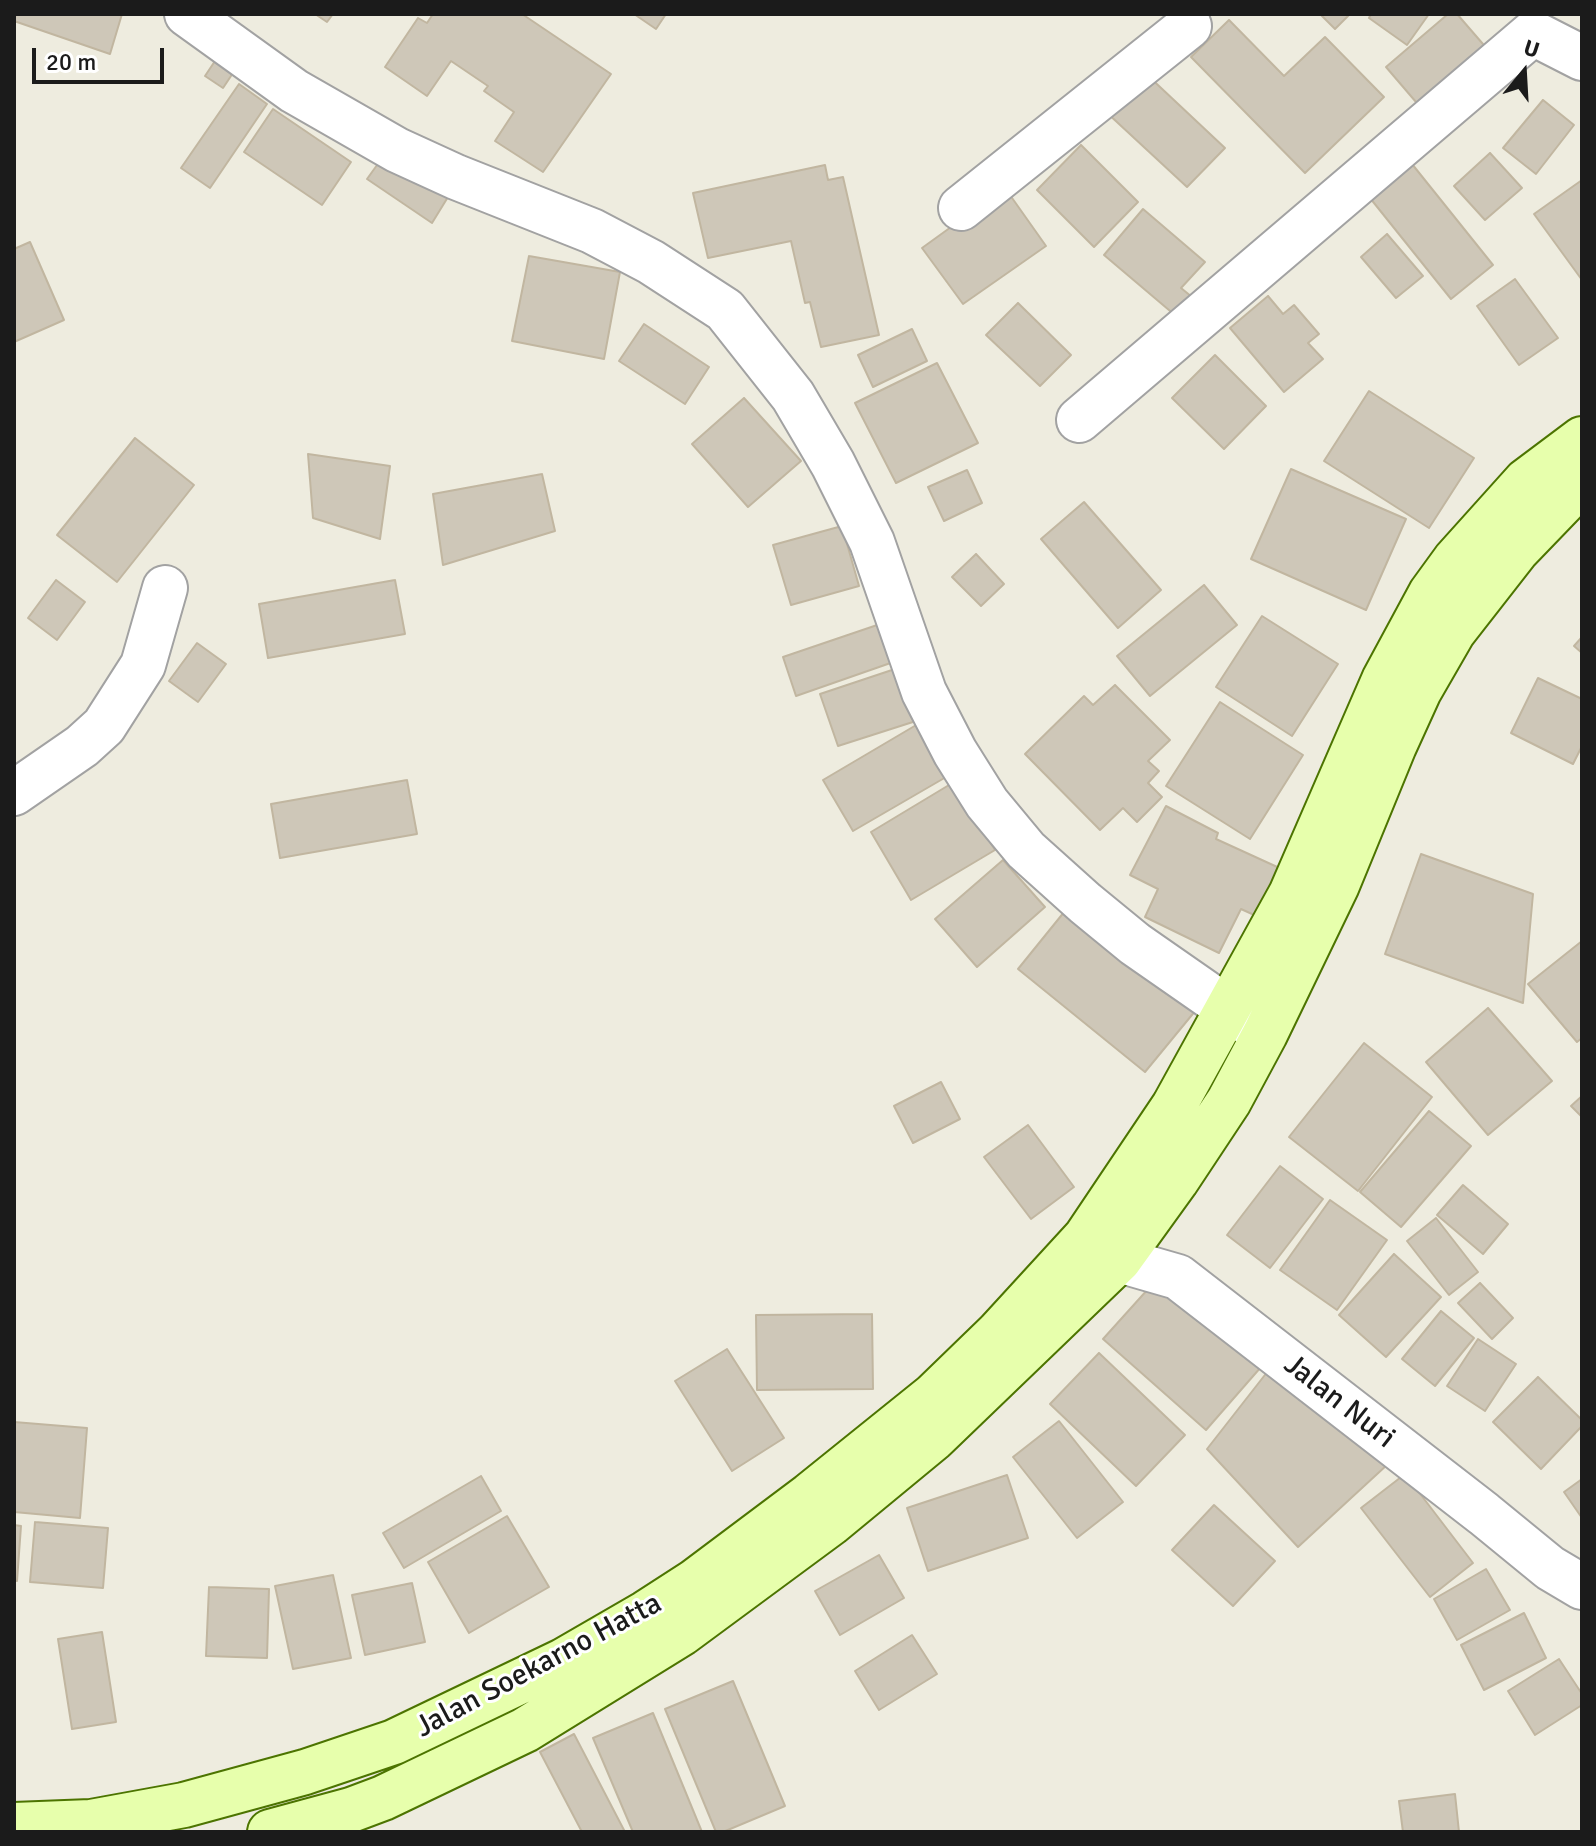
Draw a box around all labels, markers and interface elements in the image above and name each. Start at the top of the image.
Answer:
scale bar [36,32,168,82]
north arrow [1484,32,1564,112]
text: U [1520,34,1543,64]
text: 20 m [46,47,96,77]
street label: Jalan Nuri [1276,1347,1402,1457]
street label: Jalan Soekarno Hatta [410,1586,668,1746]

